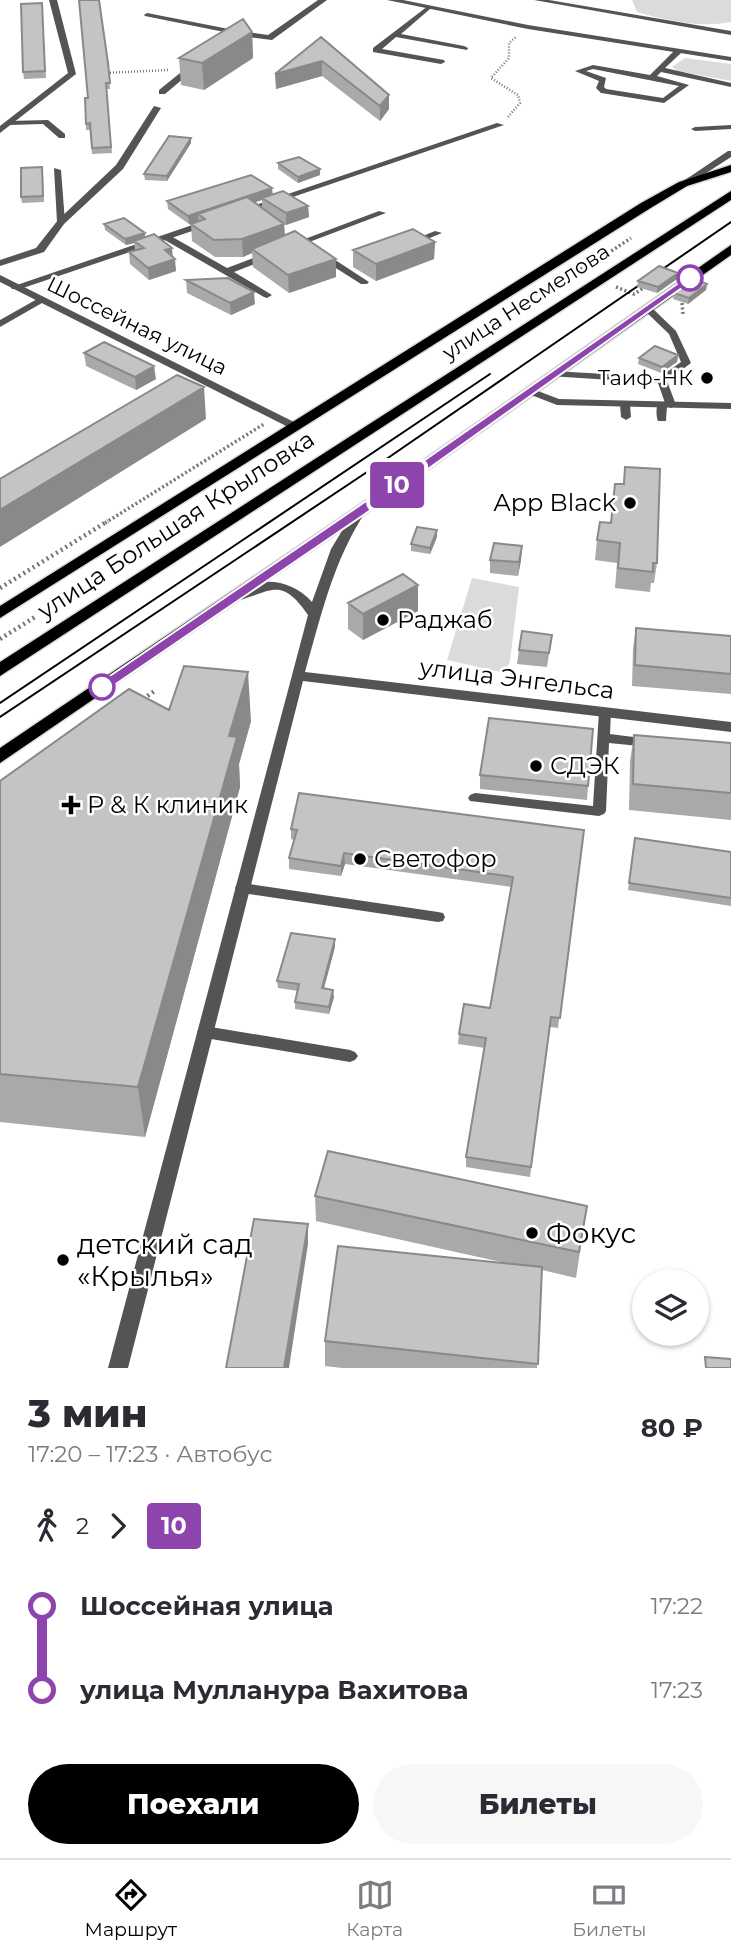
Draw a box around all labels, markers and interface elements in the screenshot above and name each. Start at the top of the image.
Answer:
street label: улица Несмелова [437,238,614,365]
unlabelled marker [677,265,703,291]
street label: Шоссейная улица [43,271,231,380]
place label: Таиф-НК [598,365,693,390]
marker: Таиф-НК [699,370,715,386]
street label: улица Большая Крыловка [31,424,320,626]
line badge: 10 [366,462,428,508]
text: 10 [384,470,410,499]
place label: App Black [494,488,617,517]
marker: App Black [622,495,638,511]
place label: Раджаб [397,605,493,634]
marker: Раджаб [375,612,391,628]
street label: улица Энгельса [417,652,616,705]
unlabelled marker [89,674,115,700]
place label: СДЭК [550,751,620,780]
marker: СДЭК [528,758,544,774]
place label: Р & К клиник [87,790,248,819]
marker: Р & К клиник [61,795,81,815]
place label: Светофор [374,844,497,873]
marker: Светофор [352,851,368,867]
place label: Фокус [546,1216,636,1250]
marker: Фокус [524,1225,540,1241]
place label: детский сад «Крылья» [77,1227,253,1293]
marker: детский сад «Крылья» [55,1252,71,1268]
map controls [632,1269,709,1346]
button: layers [632,1269,709,1346]
text: 3 мин [28,1390,147,1437]
text: 80 ₽ [641,1412,703,1444]
text: 17:20 – 17:23 · Автобус [28,1440,273,1468]
icon: walk [28,1507,66,1545]
icon: forward [99,1507,137,1545]
text: 10 [161,1511,187,1540]
text: 2 [76,1512,89,1540]
text: Шоссейная улица [80,1590,333,1622]
text: 17:22 [651,1592,703,1620]
text: улица Мулланура Вахитова [80,1674,469,1706]
text: 17:23 [651,1676,703,1704]
button: Поехали [28,1764,359,1844]
button: Билеты [373,1764,703,1844]
tab: Маршрут [85,1876,177,1941]
tab: Карта [346,1876,403,1941]
tab: Билеты [572,1876,646,1941]

